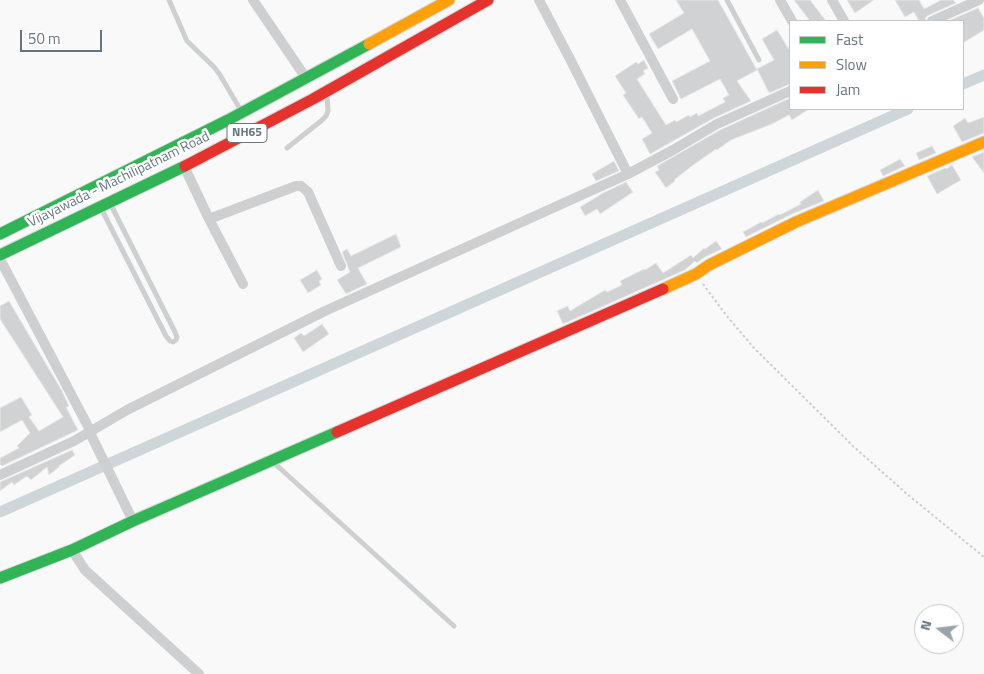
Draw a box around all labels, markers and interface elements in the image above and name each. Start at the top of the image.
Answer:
scale bar [22,20,105,52]
legend [789,20,964,110]
text: 50 m [28,27,61,50]
text: Fast [836,28,863,51]
text: Slow [836,53,867,76]
text: Jam [836,78,860,101]
road number: NH65 [227,124,267,142]
street label: Vijayawada - Machilipatnam Road [25,129,213,231]
north arrow [914,604,964,654]
text: N [914,618,936,633]

